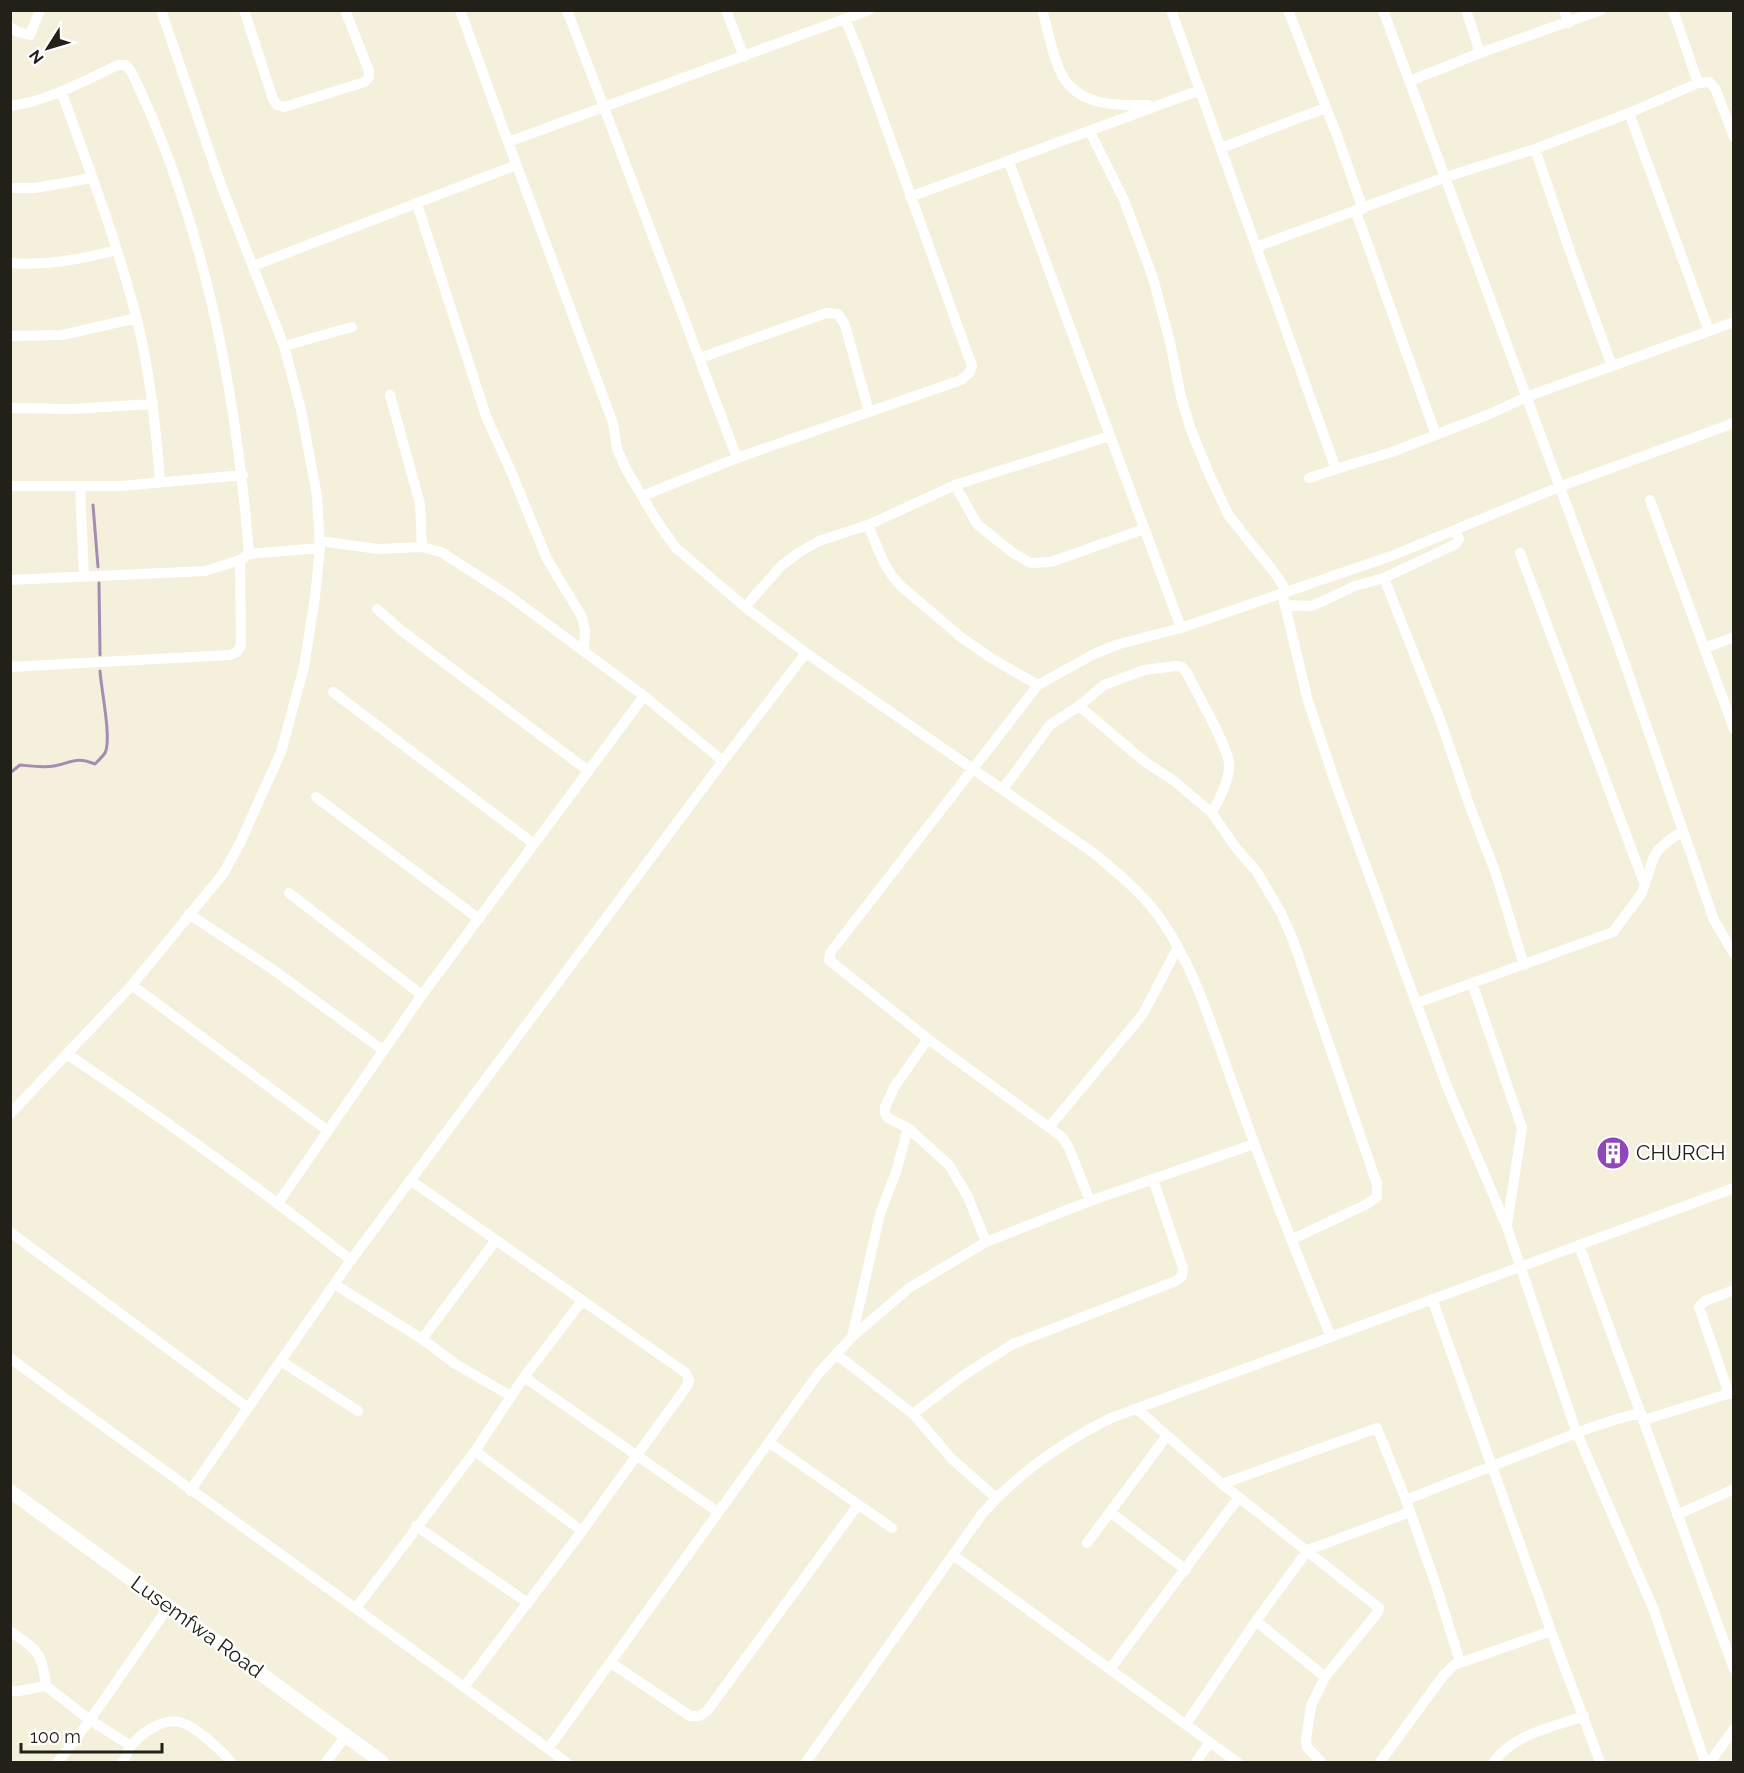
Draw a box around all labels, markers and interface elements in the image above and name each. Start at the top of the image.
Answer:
north arrow [18,18,78,78]
text: N [25,46,48,67]
building icon: CHURCH [1595,1135,1631,1171]
place label: CHURCH [1636,1140,1725,1165]
street label: Lusemfwa Road [126,1570,268,1683]
scale bar [21,1716,162,1754]
text: 100 m [30,1726,81,1747]

